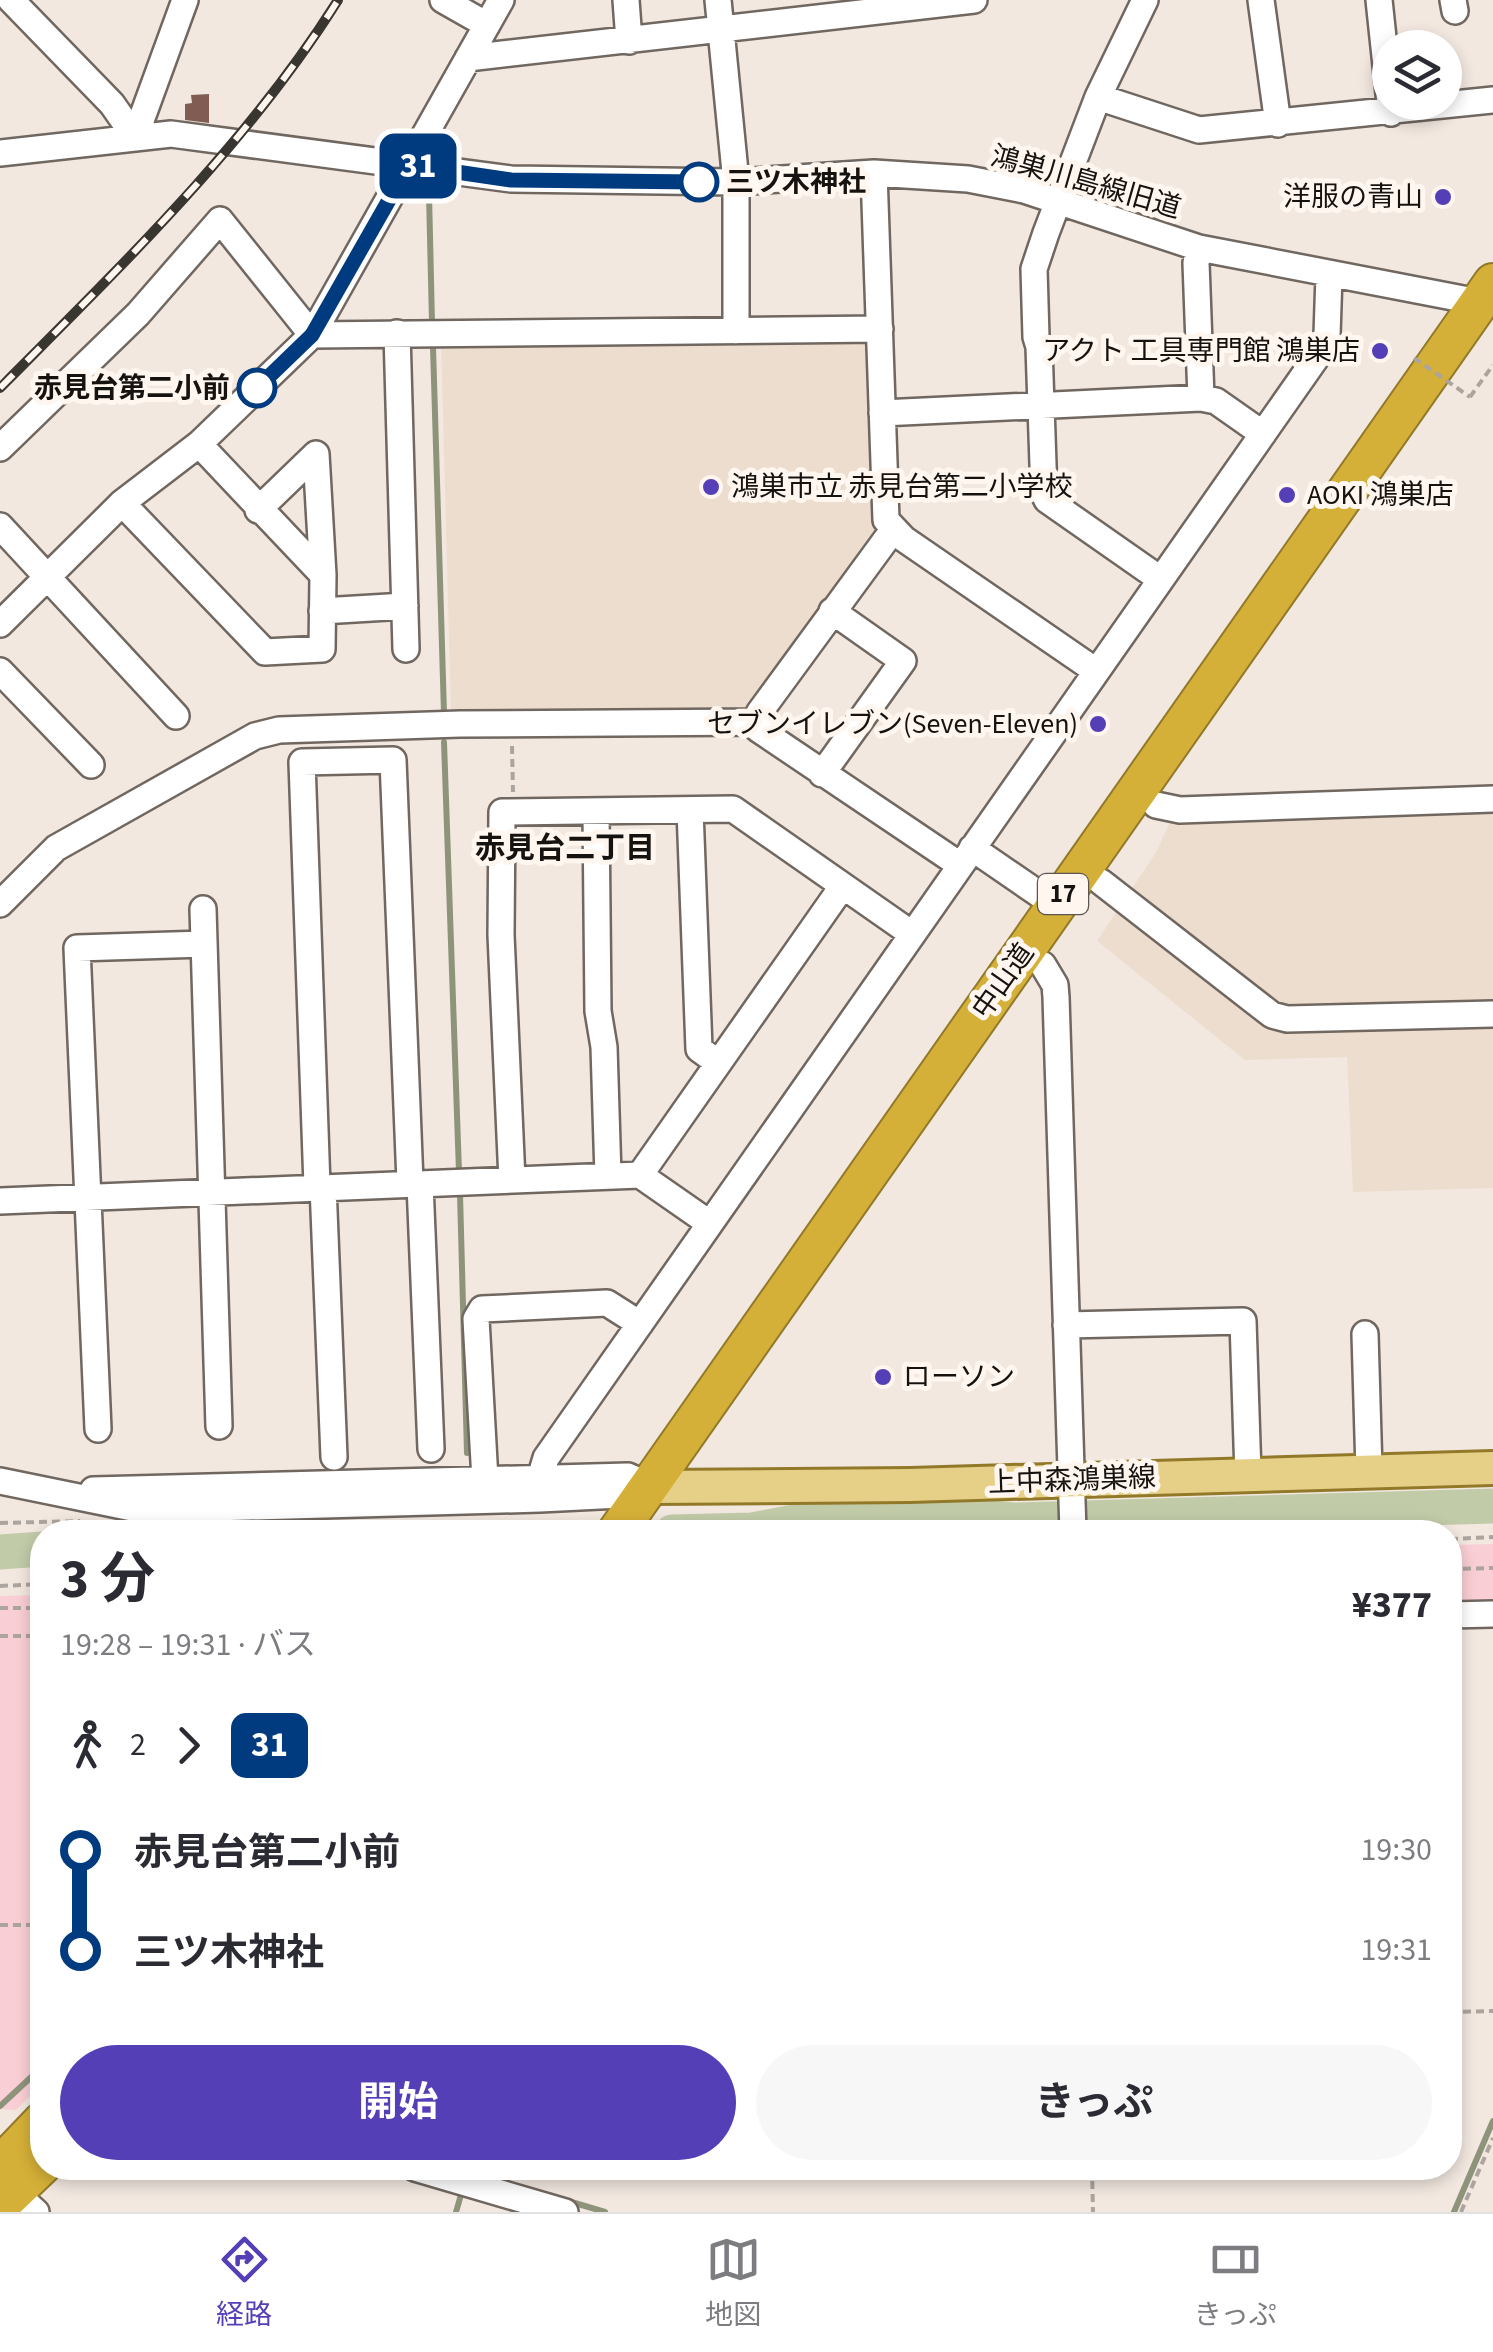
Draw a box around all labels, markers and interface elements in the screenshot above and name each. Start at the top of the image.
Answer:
map controls [1372,30,1462,120]
button: layers [1372,30,1462,120]
line badge: 31 [373,134,463,198]
street label: 鴻巣川島線旧道 [986,136,1186,228]
text: 31 [400,141,436,191]
place label: 三ツ木神社 [726,162,866,202]
marker: 三ツ木神社 [680,163,718,201]
place label: 洋服の青山 [1283,177,1423,217]
marker: 洋服の青山 [1432,186,1454,208]
place label: アクト 工具専門館 鴻巣店 [1042,331,1360,371]
marker: アクト 工具専門館 鴻巣店 [1369,340,1391,362]
place label: 赤見台第二小前 [34,368,230,408]
marker: 赤見台第二小前 [238,369,276,407]
place label: 鴻巣市立 赤見台第二小学校 [731,467,1073,507]
place label: AOKI 鴻巣店 [1307,475,1454,515]
marker: 鴻巣市立 赤見台第二小学校 [700,476,722,498]
marker: AOKI 鴻巣店 [1276,484,1298,506]
place label: セブンイレブン(Seven-Eleven) [707,704,1078,744]
marker: セブンイレブン(Seven-Eleven) [1087,713,1109,735]
district label: 赤見台二丁目 [475,827,655,870]
road number: 17 [1038,874,1088,914]
street label: 中山道 [963,935,1043,1027]
place label: ローソン [903,1357,1015,1397]
marker: ローソン [872,1366,894,1388]
street label: 上中森鴻巣線 [987,1457,1157,1503]
text: 3 分 [60,1541,155,1619]
text: ¥377 [1352,1578,1432,1632]
text: 19:28 – 19:31 · バス [60,1622,316,1668]
icon: walk [60,1718,115,1773]
icon: forward [161,1718,216,1773]
text: 31 [251,1720,288,1770]
text: 2 [130,1722,146,1768]
text: 赤見台第二小前 [134,1826,400,1880]
text: 19:30 [1360,1827,1432,1873]
text: 三ツ木神社 [134,1926,324,1980]
text: 19:31 [1360,1927,1432,1973]
button: 開始 [60,2045,736,2160]
button: きっぷ [756,2045,1432,2160]
tab: 経路 [216,2232,272,2335]
tab: 地図 [705,2232,761,2335]
tab: きっぷ [1194,2232,1277,2335]

